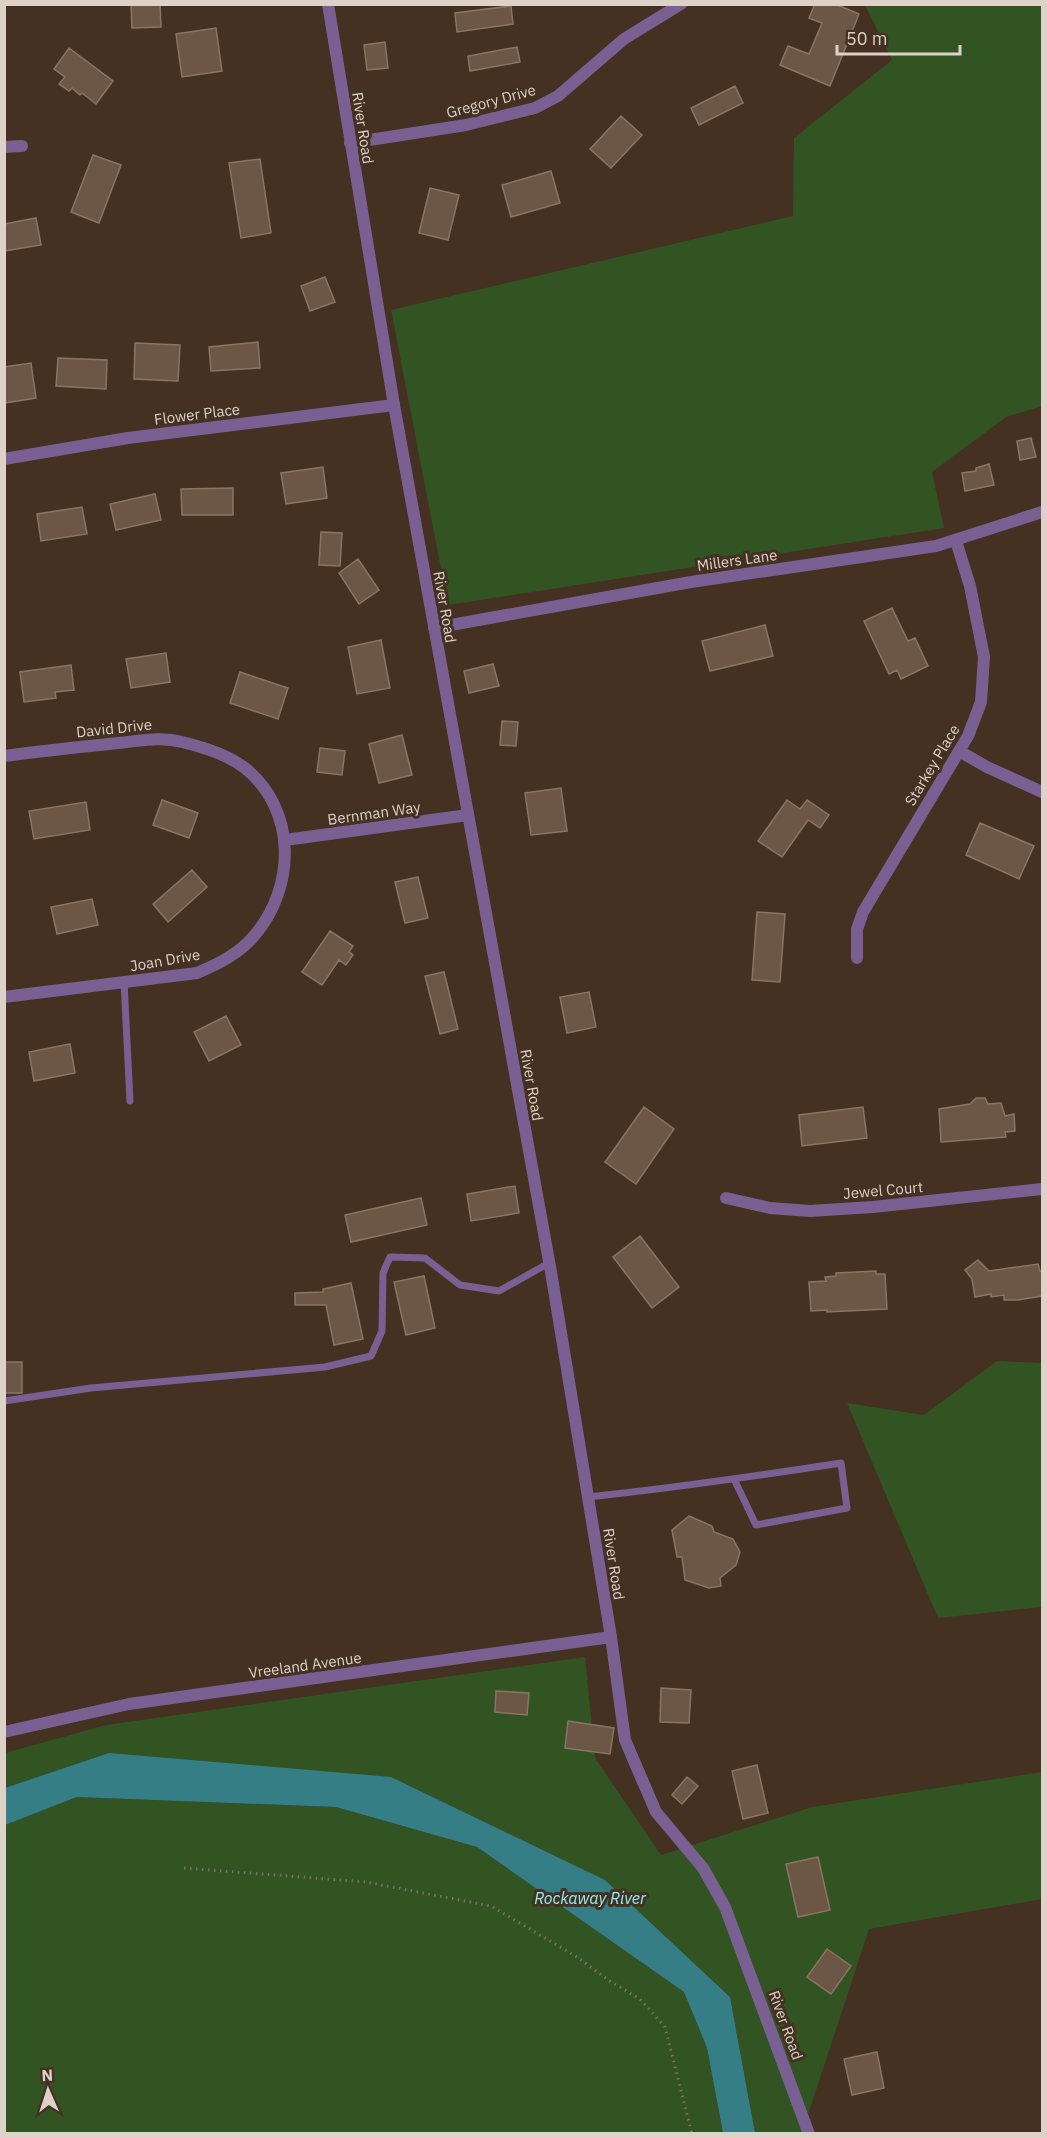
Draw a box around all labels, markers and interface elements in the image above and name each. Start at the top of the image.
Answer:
scale bar [837,18,960,56]
text: 50 m [846,27,888,50]
street label: Gregory Drive [444,80,538,122]
street label: River Road [348,91,378,165]
street label: Flower Place [153,399,241,429]
street label: Millers Lane [696,545,778,575]
street label: River Road [429,570,461,644]
street label: David Drive [75,715,153,741]
street label: Starkey Place [900,721,964,809]
street label: Bernman Way [326,797,422,829]
street label: Joan Drive [128,944,202,976]
street label: River Road [516,1048,548,1122]
street label: Jewel Court [842,1177,924,1203]
street label: River Road [599,1527,629,1601]
street label: Vreeland Avenue [247,1648,363,1682]
water label: Rockaway River [534,1888,647,1908]
street label: River Road [765,1988,807,2062]
north arrow [18,2060,78,2120]
text: N [41,2065,54,2085]

